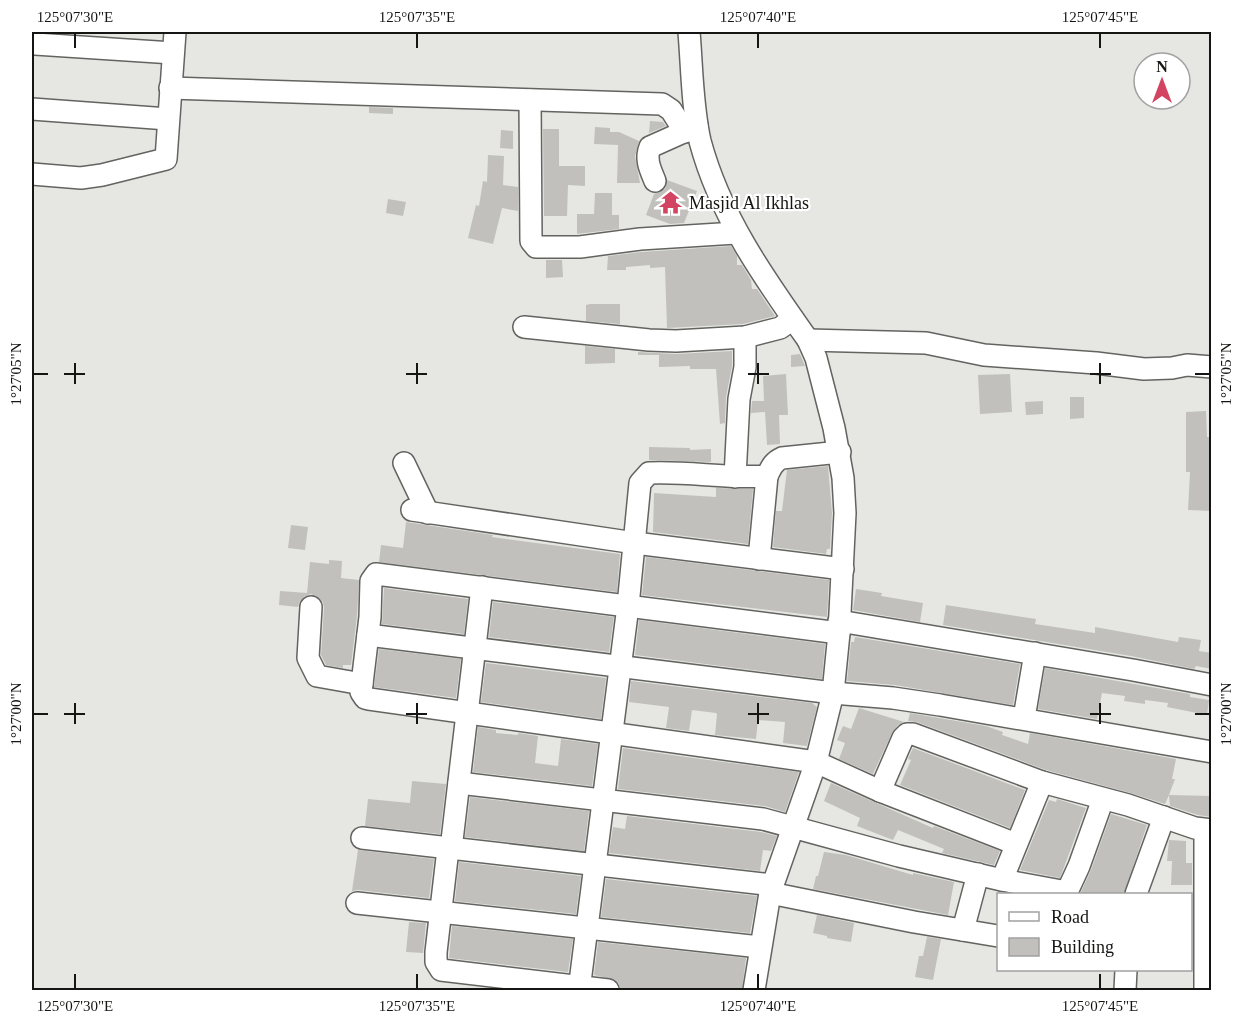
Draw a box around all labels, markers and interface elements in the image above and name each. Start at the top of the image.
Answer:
text: 125°07'30"E [37,9,113,25]
text: 125°07'35"E [379,9,455,25]
text: 125°07'40"E [720,9,796,25]
text: 125°07'45"E [1062,9,1138,25]
north arrow [1132,51,1192,111]
text: N [1156,58,1168,75]
temple icon: Masjid Al Ikhlas [658,190,684,216]
place label: Masjid Al Ikhlas [689,193,809,213]
text: 1°27'05"N [8,342,24,406]
text: 1°27'05"N [1218,342,1234,406]
text: 1°27'00"N [8,682,24,746]
text: 1°27'00"N [1218,682,1234,746]
legend [997,893,1192,971]
text: Road [1051,907,1089,927]
text: Building [1051,937,1114,957]
text: 125°07'30"E [37,998,113,1014]
text: 125°07'35"E [379,998,455,1014]
text: 125°07'40"E [720,998,796,1014]
text: 125°07'45"E [1062,998,1138,1014]

